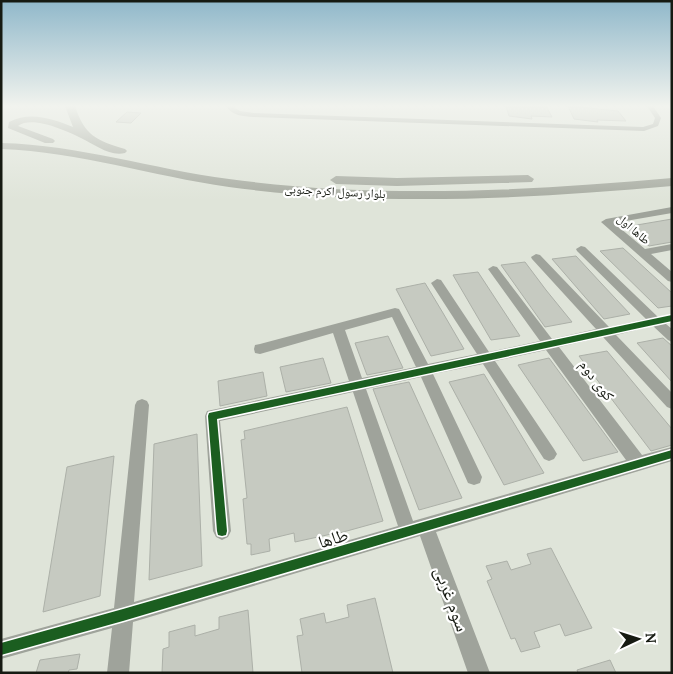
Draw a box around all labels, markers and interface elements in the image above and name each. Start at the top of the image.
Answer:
street label: بلوار رسول اکرم جنوبی [284,181,386,202]
street label: طاها اول [614,211,654,247]
street label: کوی دوم [574,356,619,405]
street label: طاها [315,523,351,553]
street label: سوم غربی [429,563,474,635]
north arrow [613,614,663,664]
text: N [642,632,660,644]

